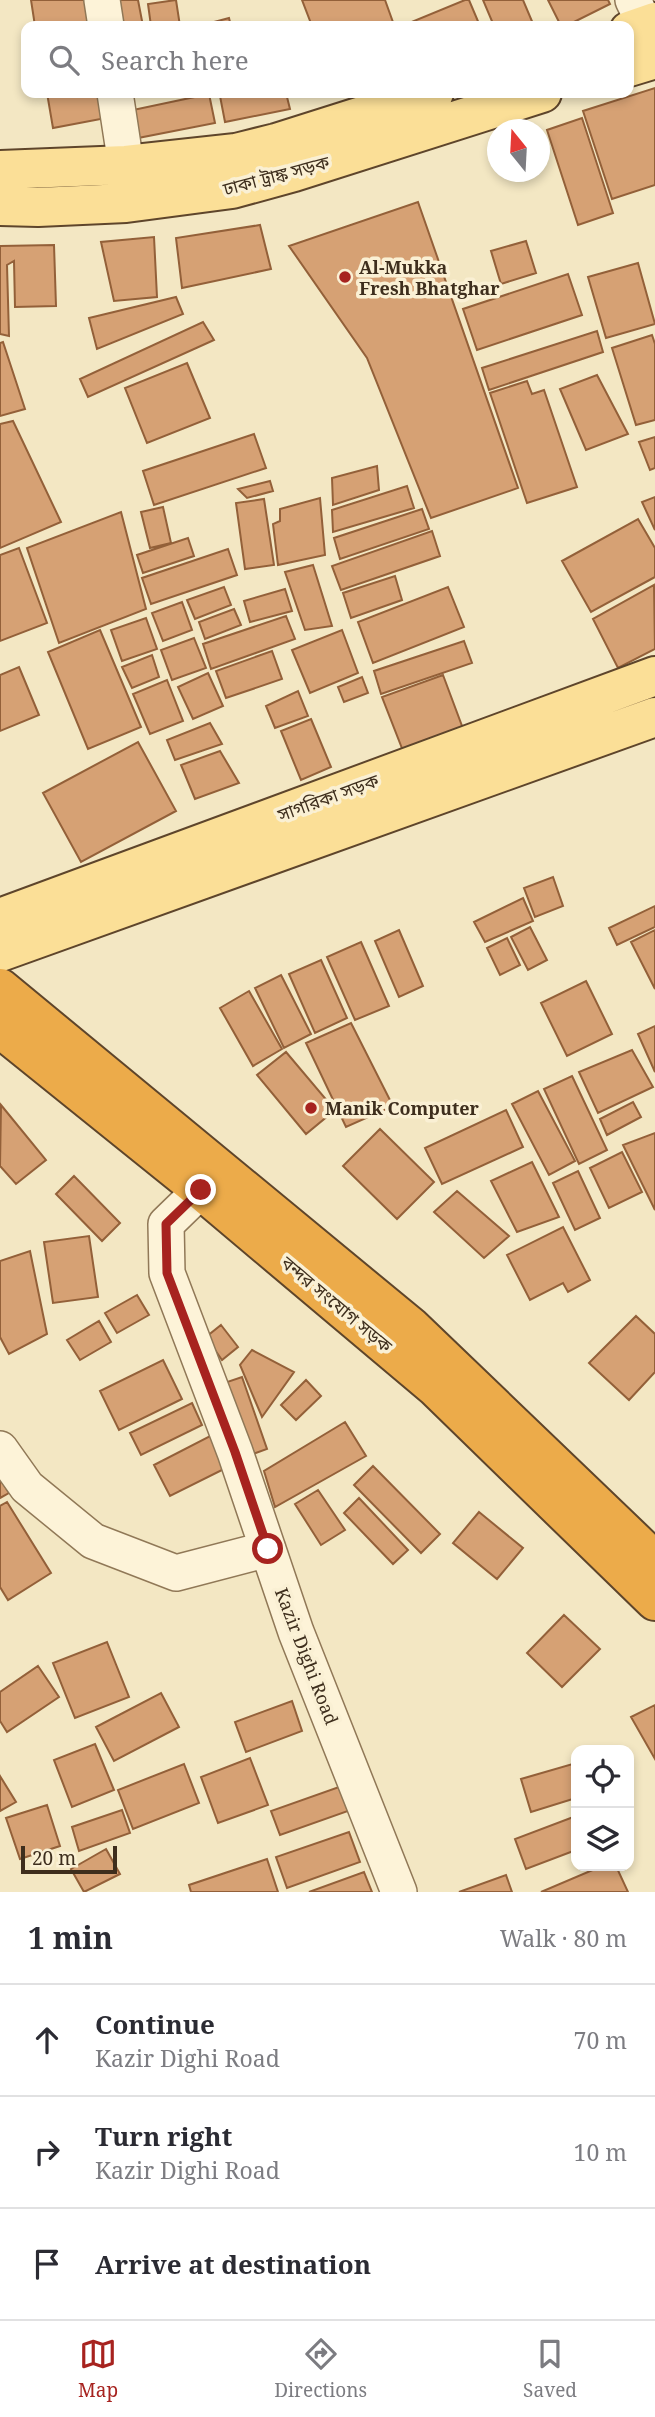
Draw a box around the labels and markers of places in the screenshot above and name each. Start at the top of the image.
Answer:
place label: Al-Mukka Fresh Bhatghar [359,255,500,300]
marker: Al-Mukka Fresh Bhatghar [337,269,353,285]
place label: Manik Computer [325,1096,479,1120]
marker: Manik Computer [303,1100,319,1116]

